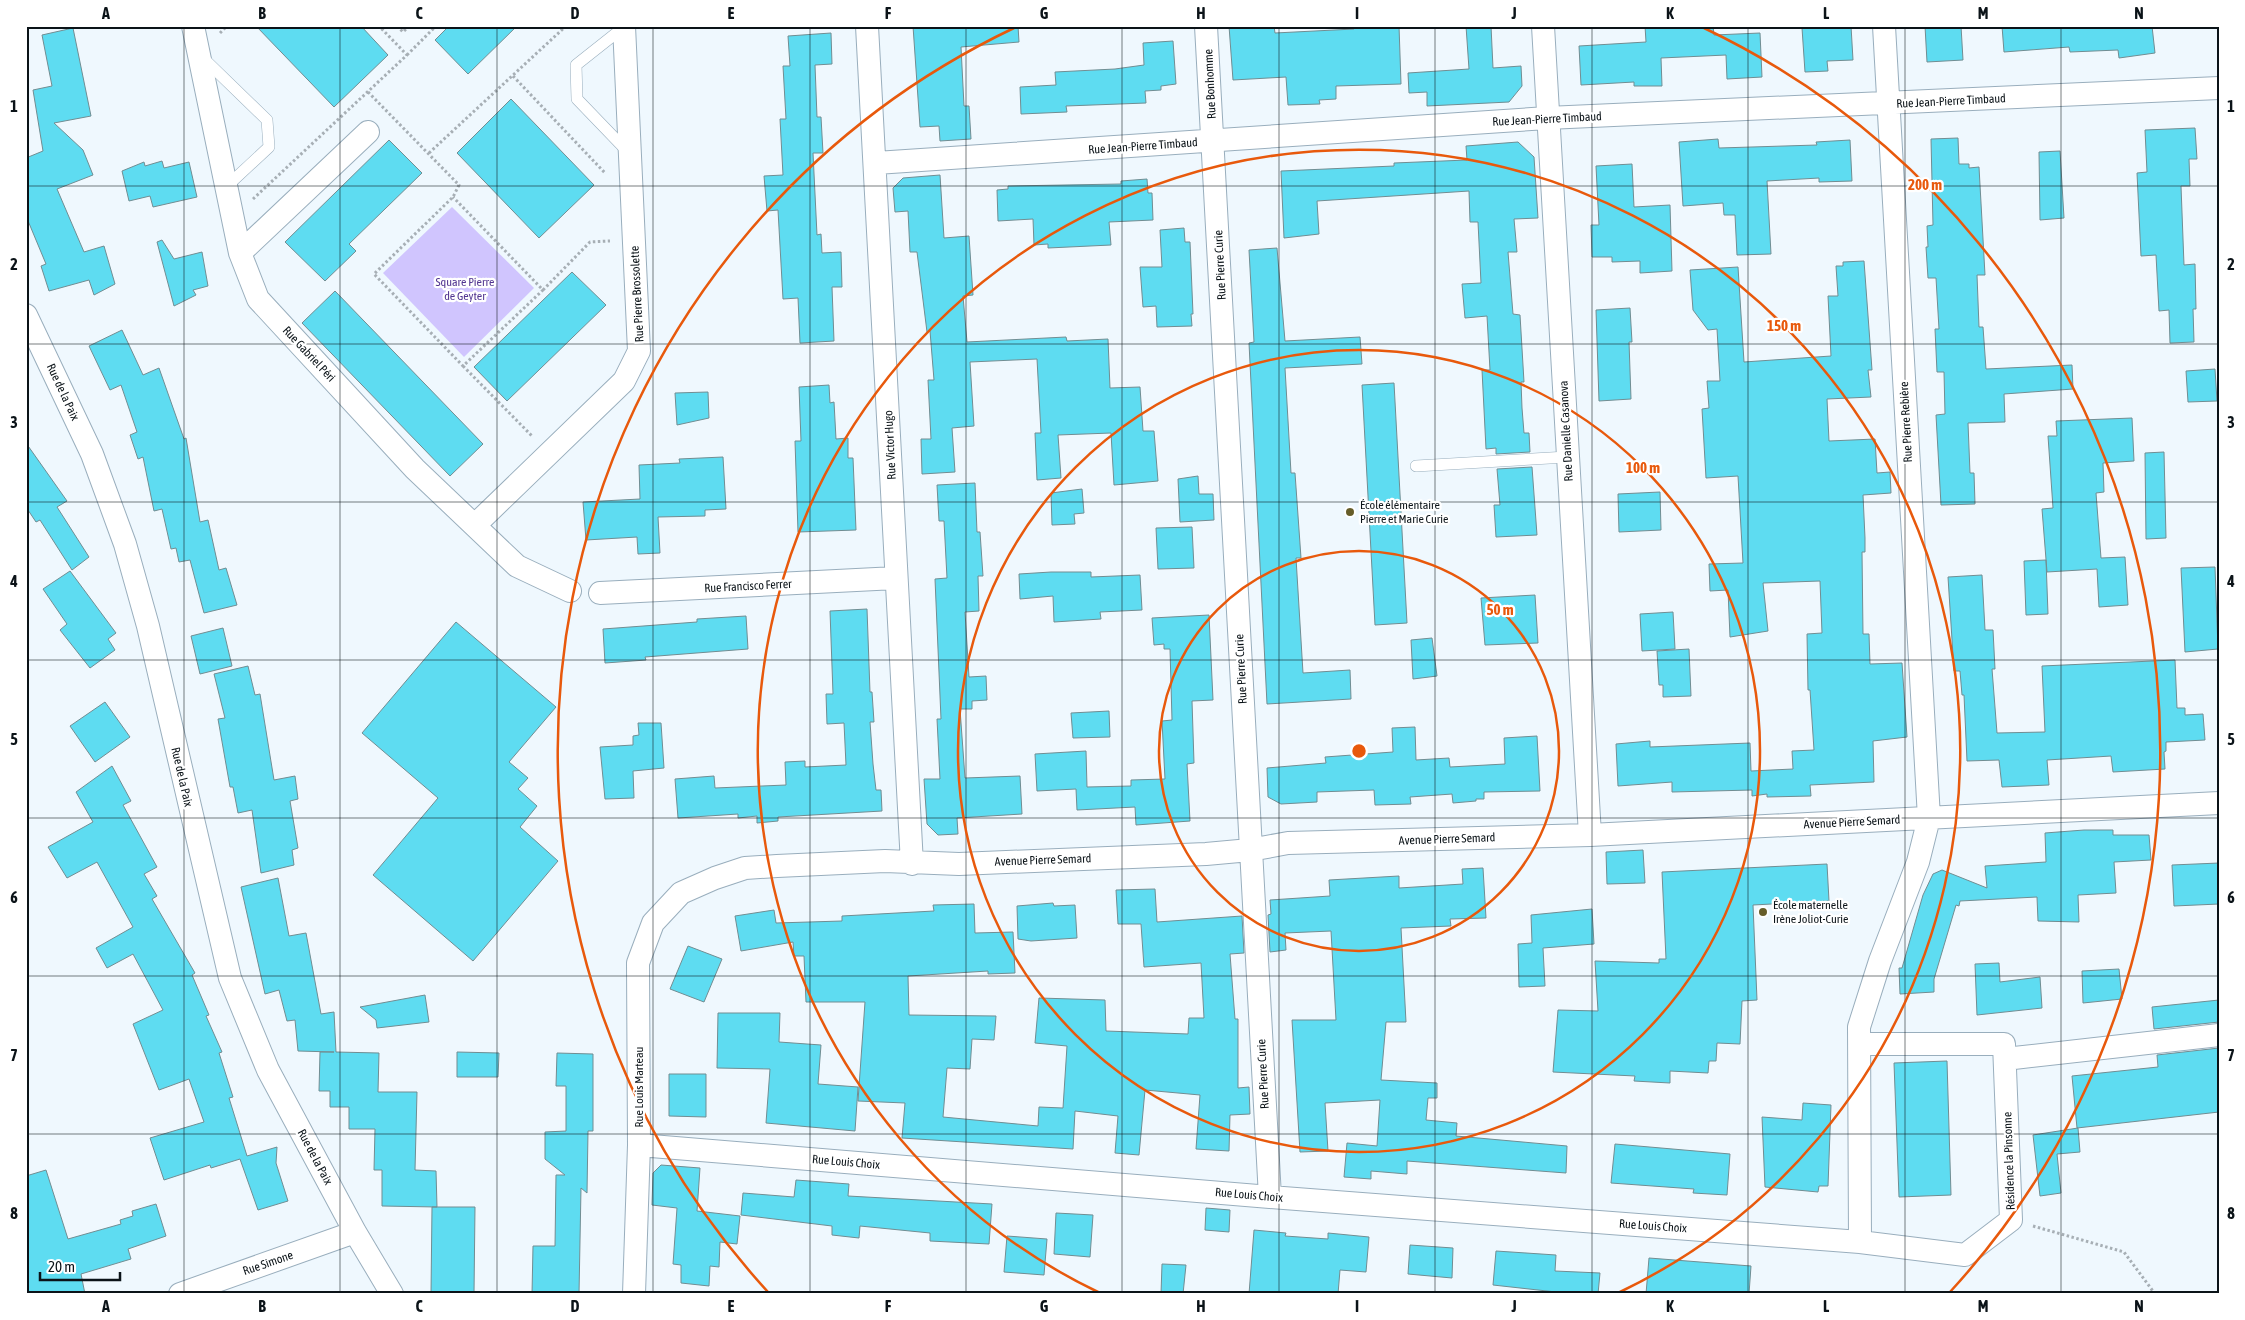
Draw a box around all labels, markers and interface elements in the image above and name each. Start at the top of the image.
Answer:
text: A [101,4,110,22]
text: B [258,4,266,22]
text: C [415,4,423,22]
text: D [571,4,580,22]
text: E [728,4,735,22]
text: F [885,4,892,22]
text: G [1040,4,1049,22]
text: H [1196,4,1206,22]
text: I [1355,4,1359,22]
text: J [1510,4,1517,22]
text: K [1666,4,1674,22]
text: L [1823,4,1830,22]
text: M [1978,4,1988,22]
text: N [2134,4,2144,22]
street label: Rue Bonhomme [1201,49,1219,119]
street label: Rue Jean-Pierre Timbaud [1896,91,2006,111]
text: 1 [10,97,18,115]
text: 1 [2227,97,2235,115]
street label: Rue Jean-Pierre Timbaud [1492,109,1602,129]
street label: Rue Jean-Pierre Timbaud [1088,135,1198,157]
text: 200 m [1908,176,1942,193]
street label: Rue Pierre Curie [1211,230,1229,300]
street label: Rue Pierre Brossolette [627,245,647,343]
text: 2 [10,255,18,273]
text: 2 [2227,255,2235,273]
park label: Square Pierre de Geyter [435,275,495,303]
text: 150 m [1767,317,1801,334]
street label: Rue Gabriel Péri [280,323,338,385]
street label: Rue de la Paix [44,361,82,423]
street label: Rue Danielle Casanova [1556,380,1576,482]
street label: Rue Pierre Rebière [1897,381,1915,463]
street label: Rue Victor Hugo [881,410,899,480]
text: 3 [10,413,18,431]
text: 3 [2227,413,2235,431]
text: 100 m [1626,459,1660,476]
place label: École élémentaire Pierre et Marie Curie [1360,498,1449,526]
marker: École élémentaire Pierre et Marie Curie [1344,506,1356,518]
text: 4 [9,572,18,590]
text: 4 [2226,572,2235,590]
street label: Rue Francisco Ferrer [704,577,792,595]
text: 50 m [1487,601,1514,618]
street label: Rue Pierre Curie [1232,634,1250,704]
text: 5 [10,730,18,748]
text: 5 [2227,730,2235,748]
centre of rings [1350,742,1368,760]
street label: Rue de la Paix [168,746,196,808]
street label: Avenue Pierre Semard [1803,812,1901,832]
street label: Avenue Pierre Semard [1398,830,1496,848]
street label: Avenue Pierre Semard [994,851,1092,869]
text: 6 [10,888,18,906]
text: 6 [2227,888,2235,906]
place label: École maternelle Irène Joliot-Curie [1773,898,1848,926]
marker: École maternelle Irène Joliot-Curie [1757,906,1769,918]
street label: Rue Pierre Curie [1254,1039,1272,1109]
text: 7 [10,1046,18,1064]
street label: Rue Louis Marteau [632,1046,646,1127]
text: 7 [2227,1046,2235,1064]
street label: Résidence la Pinsonne [2000,1112,2018,1210]
street label: Rue de la Paix [295,1127,336,1187]
street label: Rue Louis Choix [811,1152,881,1172]
street label: Rue Louis Choix [1214,1185,1284,1205]
text: 8 [10,1204,18,1222]
text: 8 [2227,1204,2235,1222]
street label: Rue Louis Choix [1619,1217,1688,1235]
street label: Rue Simone [241,1248,295,1278]
scale bar [40,1250,120,1282]
text: 20 m [48,1258,75,1275]
text: A [101,1297,110,1315]
text: B [258,1297,266,1315]
text: C [415,1297,423,1315]
text: D [571,1297,580,1315]
text: E [728,1297,735,1315]
text: F [885,1297,892,1315]
text: G [1040,1297,1049,1315]
text: H [1196,1297,1206,1315]
text: I [1355,1297,1359,1315]
text: J [1510,1297,1517,1315]
text: K [1666,1297,1674,1315]
text: L [1823,1297,1830,1315]
text: M [1978,1297,1988,1315]
text: N [2134,1297,2144,1315]

